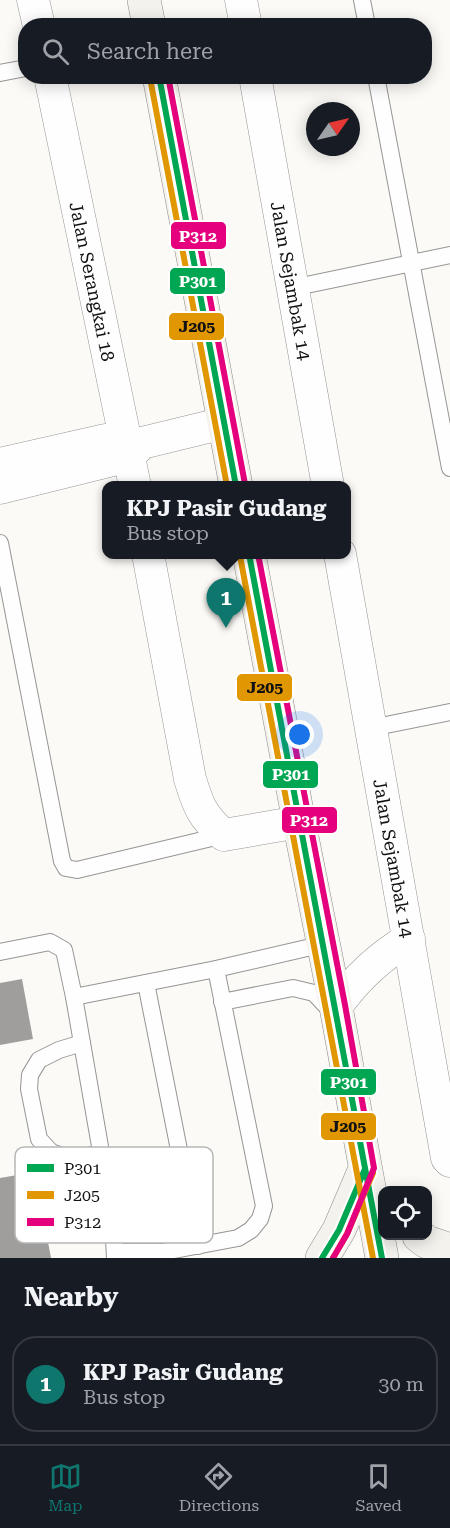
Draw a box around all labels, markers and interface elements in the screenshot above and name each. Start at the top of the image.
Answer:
search box [18,18,432,84]
icon: search [39,35,72,68]
text: Search here [87,39,213,64]
north arrow [306,102,360,156]
street label: Jalan Serangkai 18 [66,200,119,363]
street label: Jalan Sejambak 14 [267,200,316,362]
line badge: P312 [170,221,227,250]
text: P312 [179,227,217,246]
line badge: P301 [169,267,226,295]
text: P301 [179,272,217,291]
line badge: J205 [168,312,225,341]
text: J205 [179,317,215,336]
popup [102,481,351,559]
text: KPJ Pasir Gudang [127,496,326,521]
text: Bus stop [127,521,209,545]
pin: 1 [206,578,246,628]
line badge: J205 [236,673,293,702]
text: J205 [247,678,283,697]
your location [285,720,314,749]
line badge: P301 [262,760,319,789]
text: P301 [272,765,310,784]
street label: Jalan Sejambak 14 [370,777,418,939]
line badge: P312 [281,806,338,834]
text: P312 [290,811,328,830]
line badge: P301 [320,1068,377,1096]
text: P301 [330,1073,368,1092]
line badge: J205 [320,1112,377,1141]
text: J205 [330,1117,366,1136]
legend [15,1147,213,1243]
text: P301 [64,1159,101,1178]
text: J205 [64,1186,100,1205]
map controls [378,1186,432,1240]
button: locate [378,1186,432,1240]
text: P312 [64,1213,101,1232]
text: Nearby [24,1282,118,1312]
text: KPJ Pasir Gudang [83,1360,283,1385]
text: 1 [40,1372,51,1396]
text: 30 m [378,1372,424,1396]
text: Bus stop [83,1385,165,1409]
tab: Map [48,1460,82,1515]
tab: Directions [179,1460,259,1515]
tab: Saved [355,1460,402,1515]

